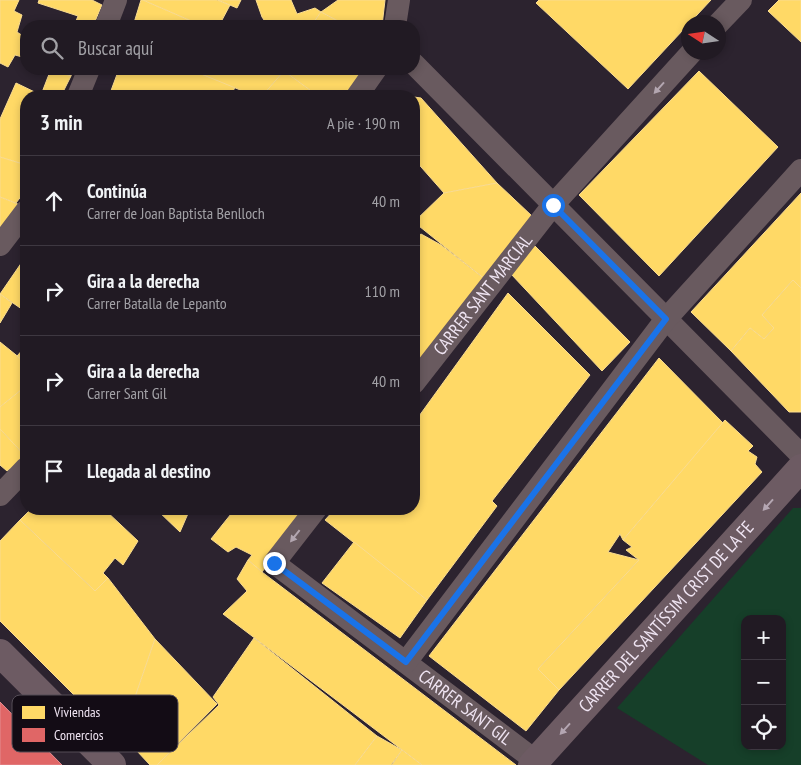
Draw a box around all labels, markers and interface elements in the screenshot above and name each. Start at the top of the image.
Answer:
north arrow [681,15,726,60]
search box [20,20,420,75]
icon: search [38,34,66,62]
text: Buscar aquí [78,36,153,60]
one-way arrow [654,82,665,95]
text: 3 min [40,109,82,136]
text: A pie · 190 m [327,113,400,133]
text: Continúa [87,179,147,203]
icon: ahead [40,187,68,215]
text: 40 m [372,191,400,211]
route start [542,194,565,217]
text: Carrer de Joan Baptista Benlloch [87,203,265,223]
street label: CARRER SANT MARCIAL [428,229,537,360]
text: Gira a la derecha [87,269,200,293]
icon: right [40,277,68,305]
text: 110 m [365,281,400,301]
text: Carrer Batalla de Lepanto [87,293,227,313]
text: Gira a la derecha [87,359,200,383]
icon: right [40,367,68,395]
text: 40 m [372,371,400,391]
text: Carrer Sant Gil [87,383,167,403]
icon: arrive [40,457,68,485]
text: Llegada al destino [87,459,211,483]
one-way arrow [762,498,774,510]
street label: CARRER DEL SANTÍSSIM CRIST DE LA FE [573,516,758,717]
one-way arrow [289,529,300,542]
route end [263,552,286,575]
map controls [741,615,786,750]
button: + [741,615,786,660]
button: − [741,660,786,705]
street label: CARRER SANT GIL [414,664,517,750]
legend [12,695,178,752]
text: Viviendas [53,703,101,721]
button: locate [741,705,786,750]
one-way arrow [559,722,571,734]
text: Comercios [54,726,104,744]

